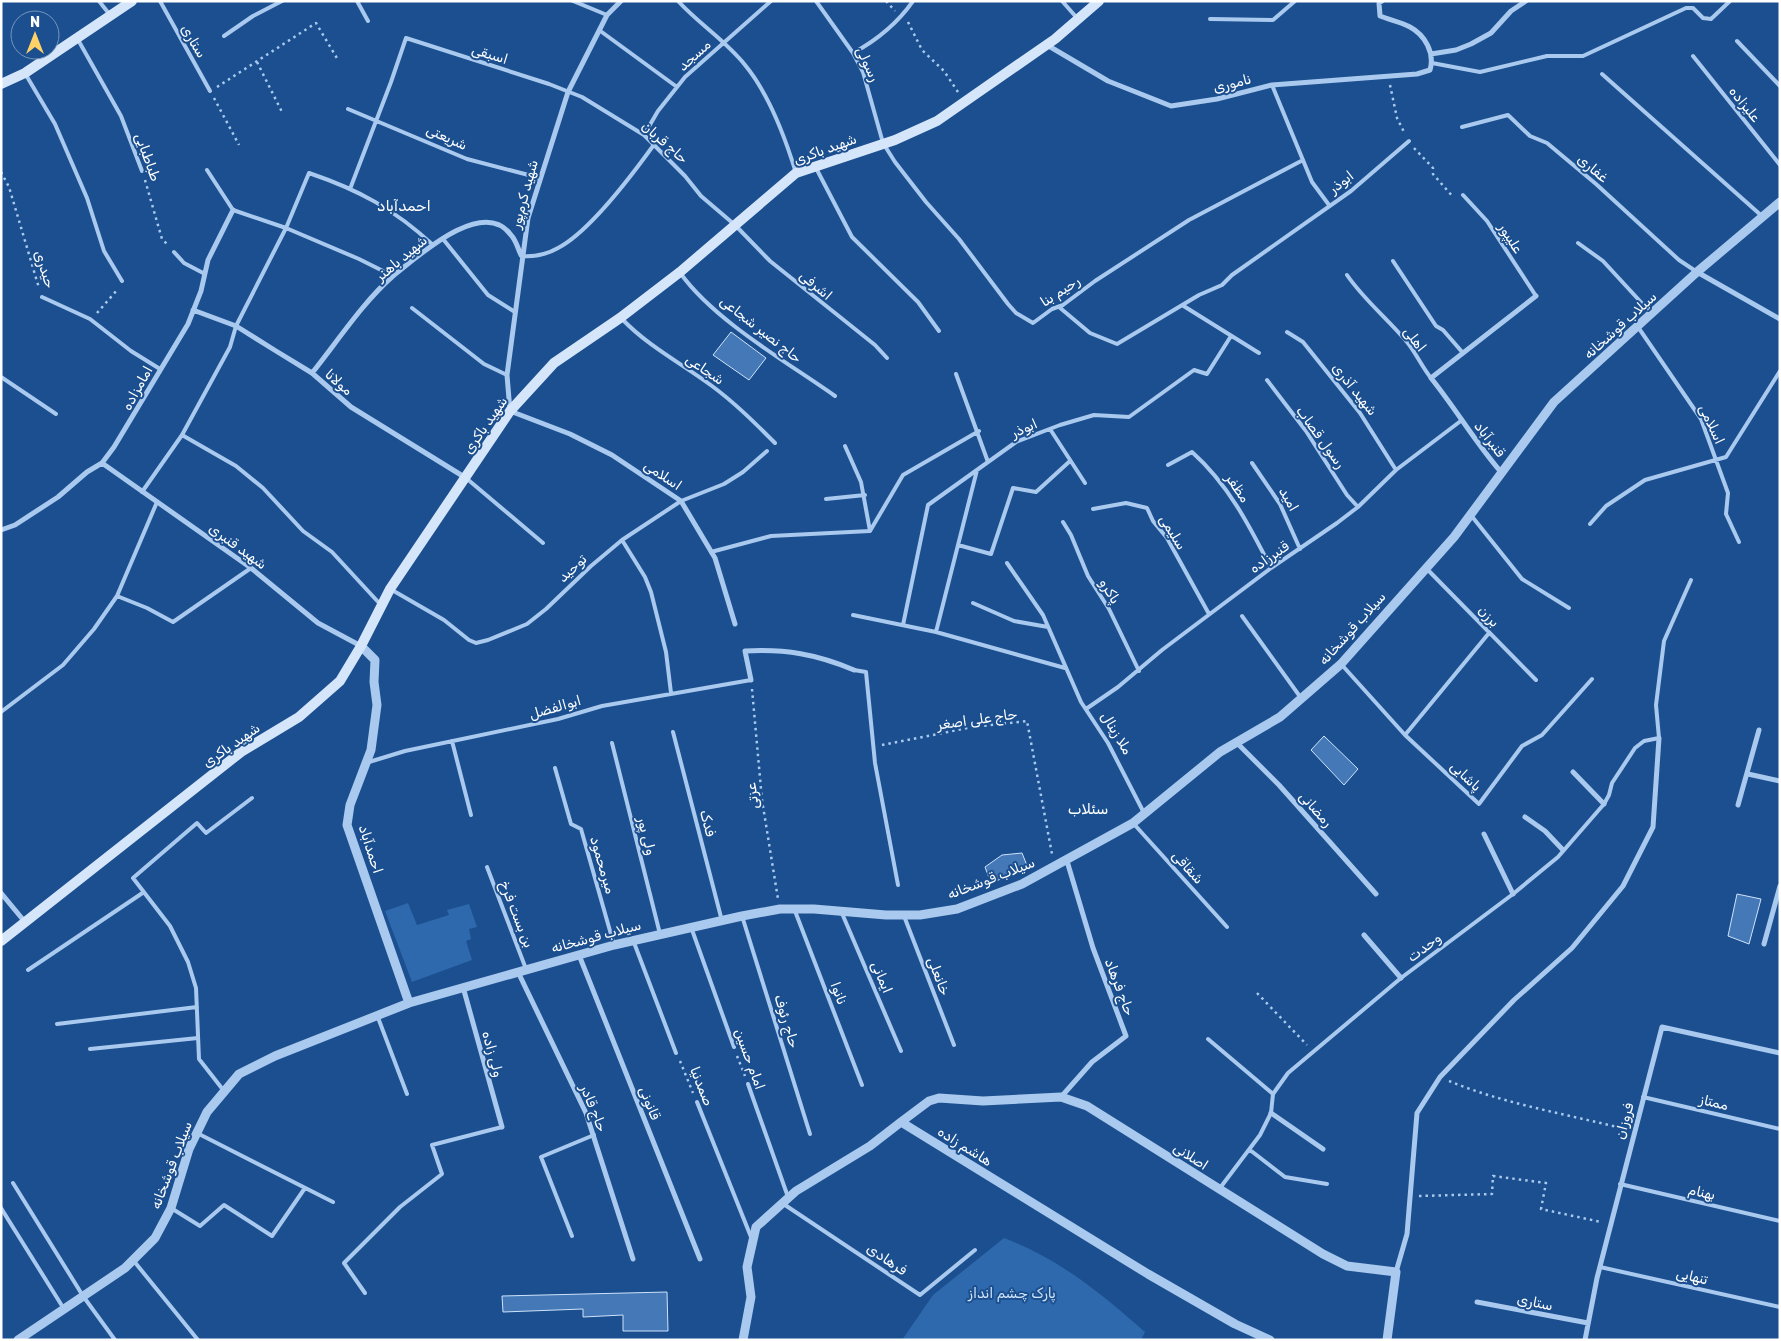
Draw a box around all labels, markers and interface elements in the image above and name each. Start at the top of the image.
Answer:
north arrow [10,10,60,60]
text: N [30,14,40,31]
street label: ستاری [177,21,210,61]
street label: مسجد [674,36,715,75]
street label: اسبقی [470,41,510,68]
street label: رسولی [852,44,883,84]
street label: ناموری [1211,71,1253,96]
street label: علیزاده [1725,83,1764,126]
street label: حاج قربان [637,118,692,169]
street label: شریعتی [424,121,470,154]
street label: شهید باکری [791,130,859,169]
street label: طباطبایی [131,131,164,184]
street label: غفاری [1574,151,1612,186]
street label: شهید کرم‌پور [507,158,543,231]
street label: ابوذر [1325,167,1357,198]
district label: احمدآباد [377,197,431,215]
street label: علیپور [1493,219,1527,257]
street label: شهید باهنر [371,232,431,286]
street label: حیدری [30,248,59,290]
street label: اشرفی [796,267,835,304]
street label: رحیم بنا [1037,272,1083,311]
street label: سیلاب قوشخانه [1580,288,1660,363]
street label: حاج نصیر شجاعی [715,292,805,368]
street label: اهلی [1400,323,1430,355]
street label: شجاعی [682,350,727,388]
street label: شهید آذری [1328,360,1381,419]
street label: امامزاده [118,363,157,413]
street label: مولانا [321,366,356,399]
street label: شهید باکری [460,393,511,457]
street label: اسلامی [1695,402,1728,447]
street label: رسول قصاب [1292,403,1349,472]
street label: ابوذر [1007,415,1040,442]
street label: قنبرآباد [1470,418,1509,461]
street label: اسلامی [641,457,685,494]
street label: مظفر [1221,470,1254,506]
street label: امید [1275,484,1302,514]
street label: سلیمی [1155,512,1190,553]
street label: شهید قنبری [205,520,270,573]
street label: قنبرزاده [1246,537,1293,577]
street label: توحید [554,551,591,586]
street label: پاکرو [1094,575,1124,608]
street label: سیلاب قوشخانه [1315,588,1390,668]
street label: برزن [1474,602,1503,631]
street label: ابوالفضل [527,692,583,723]
street label: حاج علی اصغر [935,705,1019,736]
street label: ملا زینال [1097,709,1136,758]
street label: شهید باکری [199,720,263,771]
street label: پاشایی [1446,758,1485,796]
street label: عزتی [742,781,763,810]
street label: رمضانی [1295,788,1336,831]
district label: سئلاب [1068,800,1108,818]
street label: فدک [696,808,719,839]
street label: ولی پور [632,814,659,857]
street label: احمدآباد [355,823,386,876]
street label: میرمحمود [586,834,619,896]
street label: شقاقی [1168,847,1207,888]
street label: سیلاب قوشخانه [945,854,1037,903]
street label: بن بست فرخ [494,878,537,951]
street label: سیلاب قوشخانه [549,916,643,957]
street label: وحدت [1404,929,1445,966]
street label: خانعلی [924,955,954,998]
street label: حاج فرهاد [1099,956,1138,1019]
street label: ایمانی [867,959,896,996]
street label: نانوا [827,980,851,1007]
street label: حاج رئوف [768,992,803,1051]
street label: امام حسین [730,1026,768,1092]
street label: ولی زاده [478,1029,507,1079]
street label: صمدنیا [686,1064,717,1108]
street label: حاج قادر [574,1081,611,1135]
street label: قانونی [635,1084,664,1123]
street label: ممتاز [1697,1091,1730,1114]
street label: فروزان [1611,1101,1638,1141]
street label: سیلاب قوشخانه [147,1119,196,1211]
street label: هاشم زاده [934,1123,995,1170]
street label: اصلانی [1170,1139,1211,1174]
street label: بهنام [1686,1181,1717,1205]
street label: فرهادی [863,1240,910,1279]
street label: تنهایی [1674,1265,1710,1288]
park label: پارک چشم انداز [967,1285,1056,1303]
street label: ستاری [1516,1291,1554,1314]

